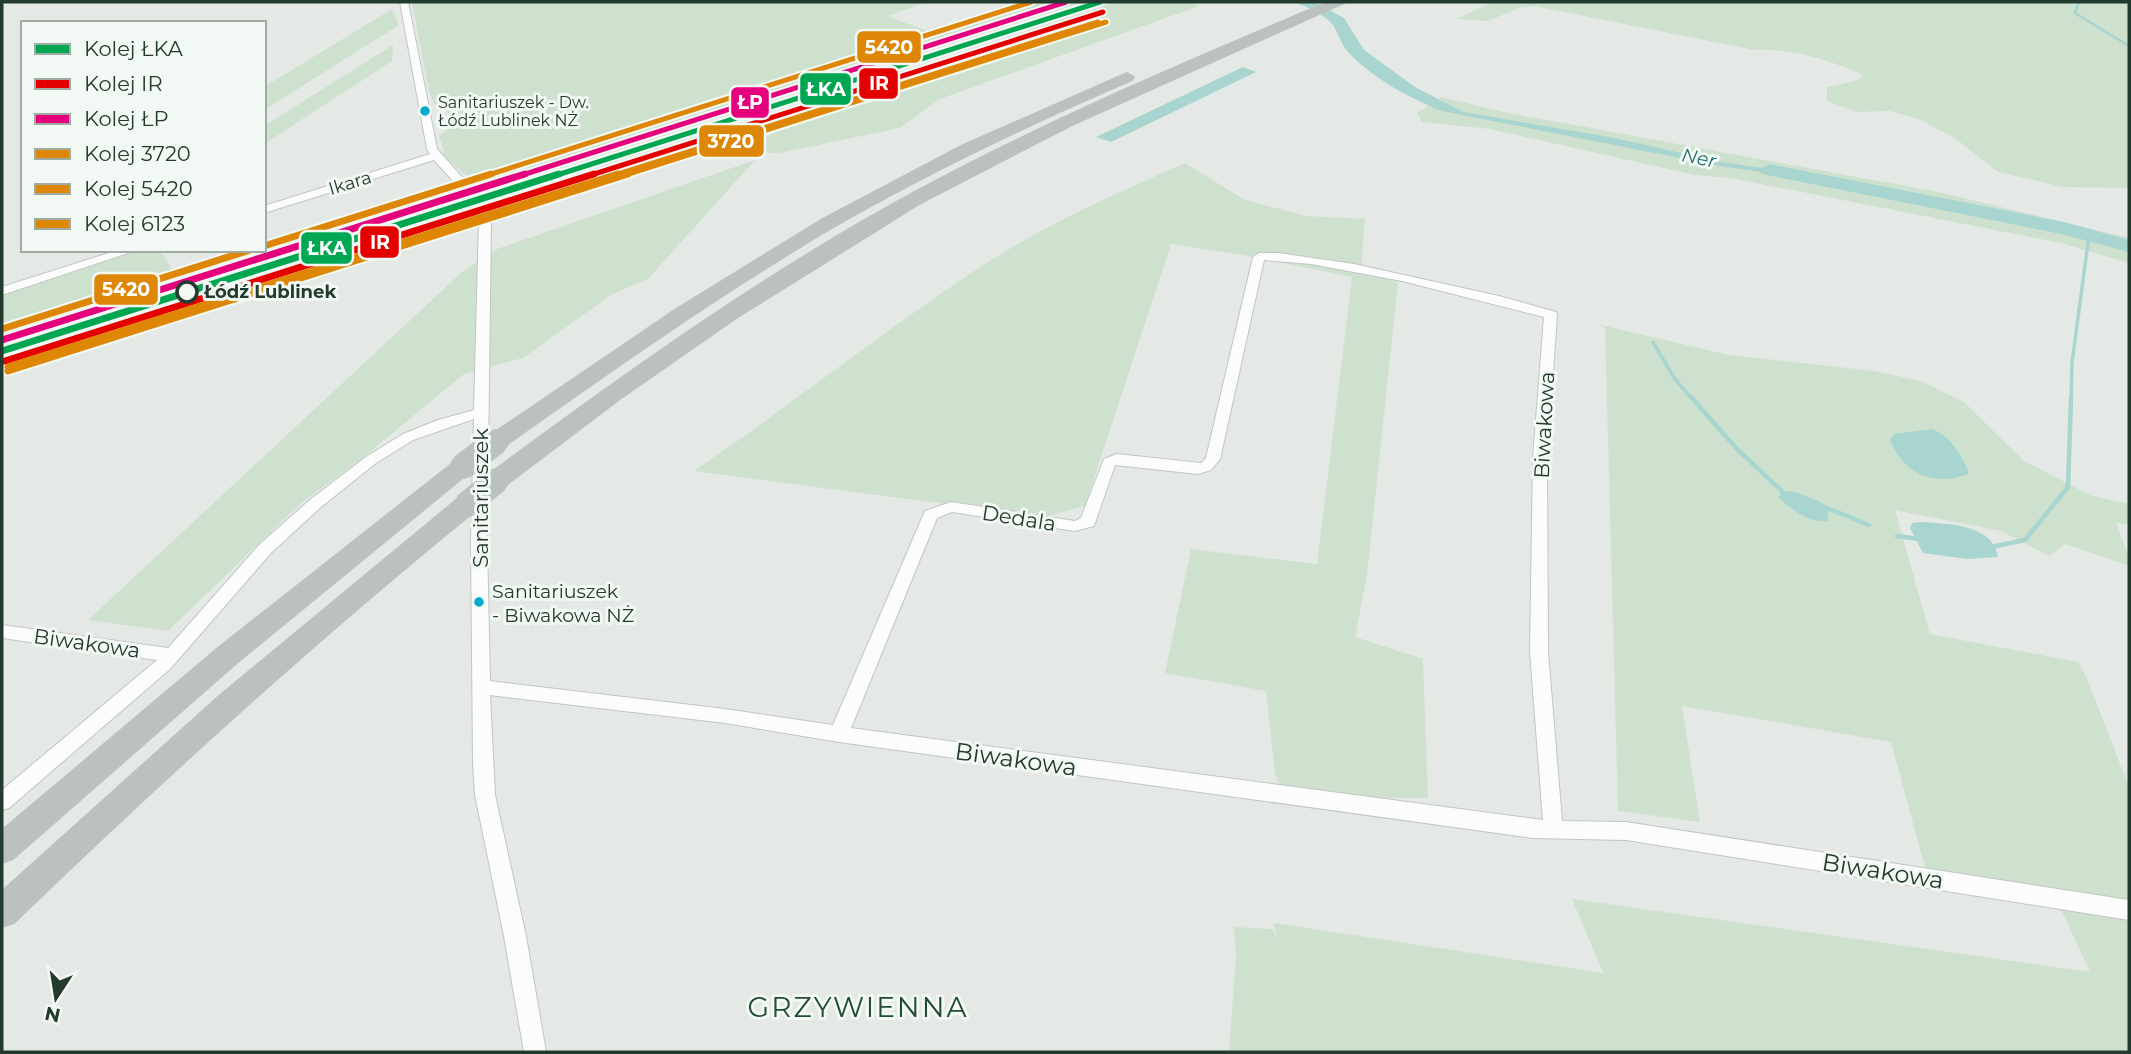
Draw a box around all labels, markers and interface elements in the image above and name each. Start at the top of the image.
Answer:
legend [21,21,266,252]
line badge: 5420 [856,30,922,64]
text: Kolej ŁKA [84,36,184,61]
text: 5420 [865,36,913,59]
line badge: IR [858,67,899,100]
text: Kolej IR [84,71,163,96]
line badge: ŁKA [799,72,852,106]
text: IR [869,72,889,95]
text: ŁKA [805,78,846,101]
line badge: ŁP [730,86,770,119]
text: ŁP [736,91,763,114]
place label: Sanitariuszek - Dw. Łódź Lublinek NŻ [438,93,589,130]
marker: Sanitariuszek - Dw. Łódź Lublinek NŻ [418,104,432,118]
text: Kolej ŁP [84,106,169,131]
line badge: 3720 [698,124,765,158]
text: 3720 [707,130,755,153]
text: Kolej 3720 [84,141,191,166]
water label: Ner [1680,143,1719,173]
street label: Ikara [326,166,374,200]
text: Kolej 5420 [84,176,193,201]
text: Kolej 6123 [84,211,185,236]
line badge: IR [359,225,400,259]
line badge: ŁKA [300,231,353,265]
text: IR [370,231,390,254]
text: ŁKA [306,237,347,260]
line badge: 5420 [93,273,159,306]
text: 5420 [102,278,150,301]
marker: Łódź Lublinek [176,281,198,303]
place label: Łódź Lublinek [203,281,336,303]
street label: Biwakowa [1529,371,1559,479]
street label: Sanitariuszek [468,428,493,568]
street label: Dedala [980,500,1058,536]
place label: Sanitariuszek - Biwakowa NŻ [492,580,634,627]
marker: Sanitariuszek - Biwakowa NŻ [472,595,486,609]
street label: Biwakowa [32,623,142,663]
street label: Biwakowa [953,736,1079,782]
street label: Biwakowa [1820,847,1946,895]
north arrow [21,963,91,1033]
district label: GRZYWIENNA [748,990,968,1024]
text: N [43,1001,62,1027]

